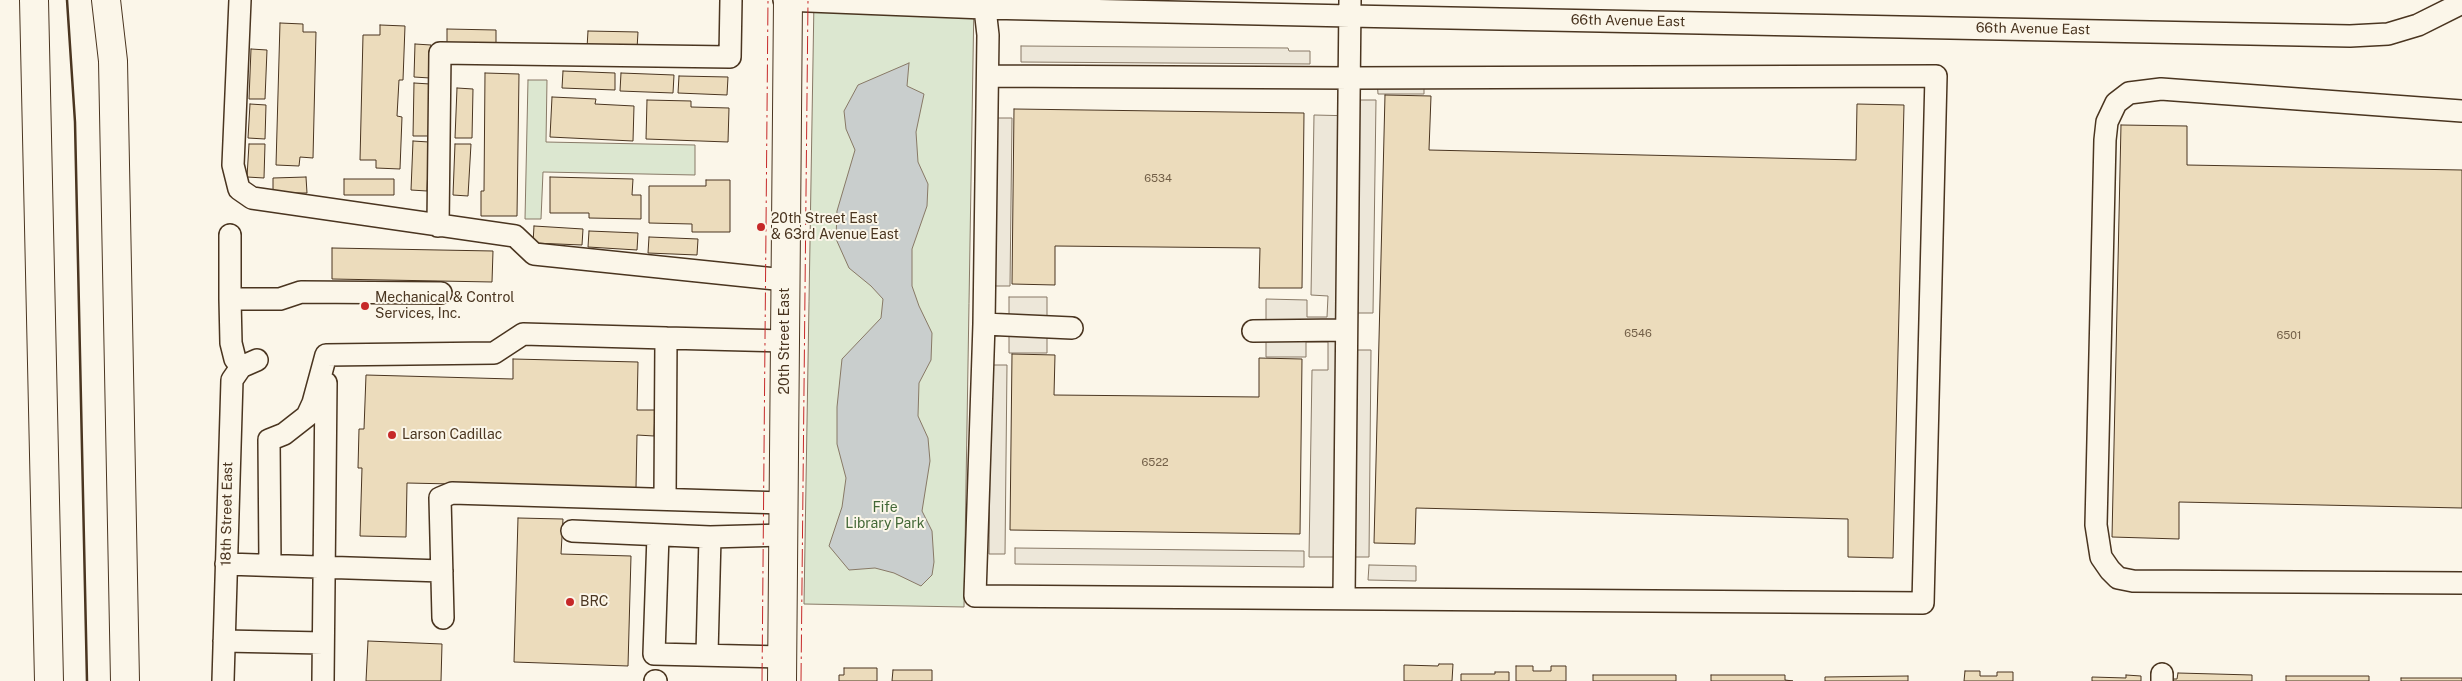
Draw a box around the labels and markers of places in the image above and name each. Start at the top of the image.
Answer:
place label: 20th Street East & 63rd Avenue East [771,211,899,243]
marker: 20th Street East & 63rd Avenue East [755,221,767,233]
place label: Mechanical & Control Services, Inc. [375,290,515,322]
marker: Mechanical & Control Services, Inc. [359,300,371,312]
place label: Larson Cadillac [402,427,502,443]
marker: Larson Cadillac [386,429,398,441]
place label: BRC [580,594,608,610]
marker: BRC [564,596,576,608]

